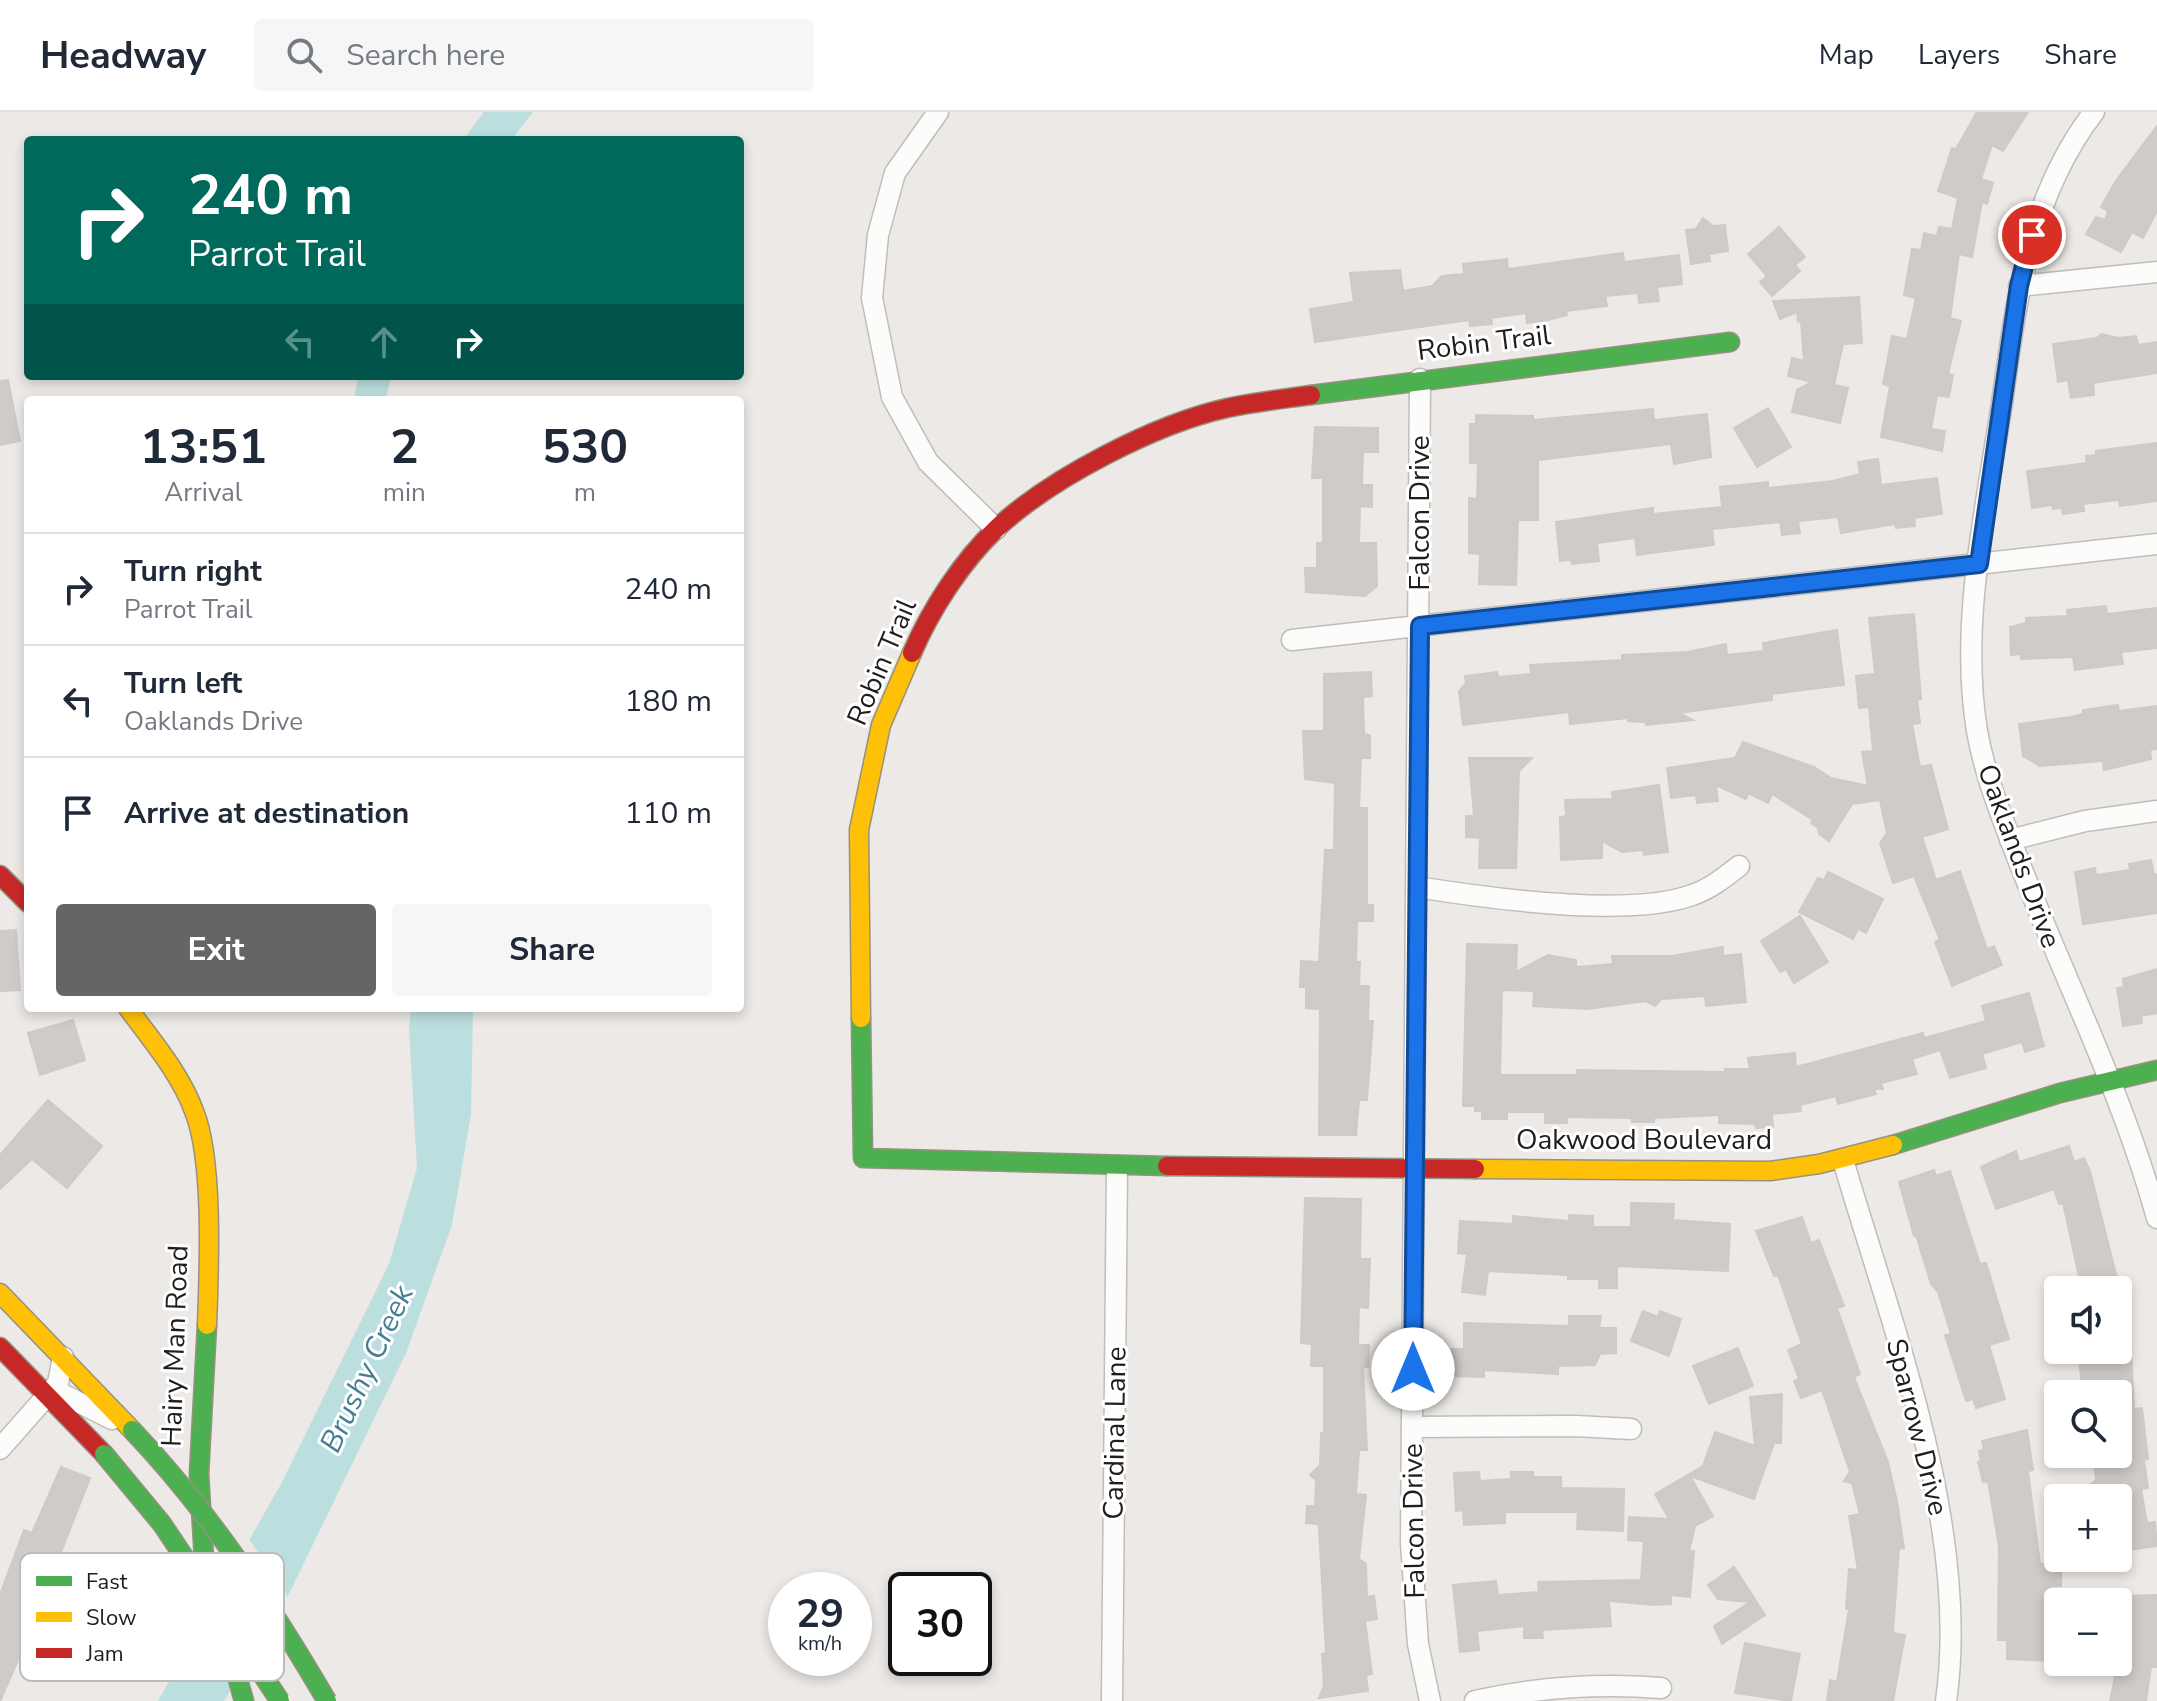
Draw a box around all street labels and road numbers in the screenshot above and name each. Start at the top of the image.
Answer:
street label: Robin Trail [1415,316,1554,370]
street label: Falcon Drive [1401,435,1439,591]
street label: Robin Trail [838,592,926,731]
street label: Oaklands Drive [1968,759,2070,953]
street label: Oakwood Boulevard [1516,1121,1772,1159]
street label: Hairy Man Road [152,1244,198,1448]
street label: Sparrow Drive [1877,1335,1957,1519]
street label: Cardinal Lane [1094,1346,1136,1520]
street label: Falcon Drive [1394,1443,1434,1599]

